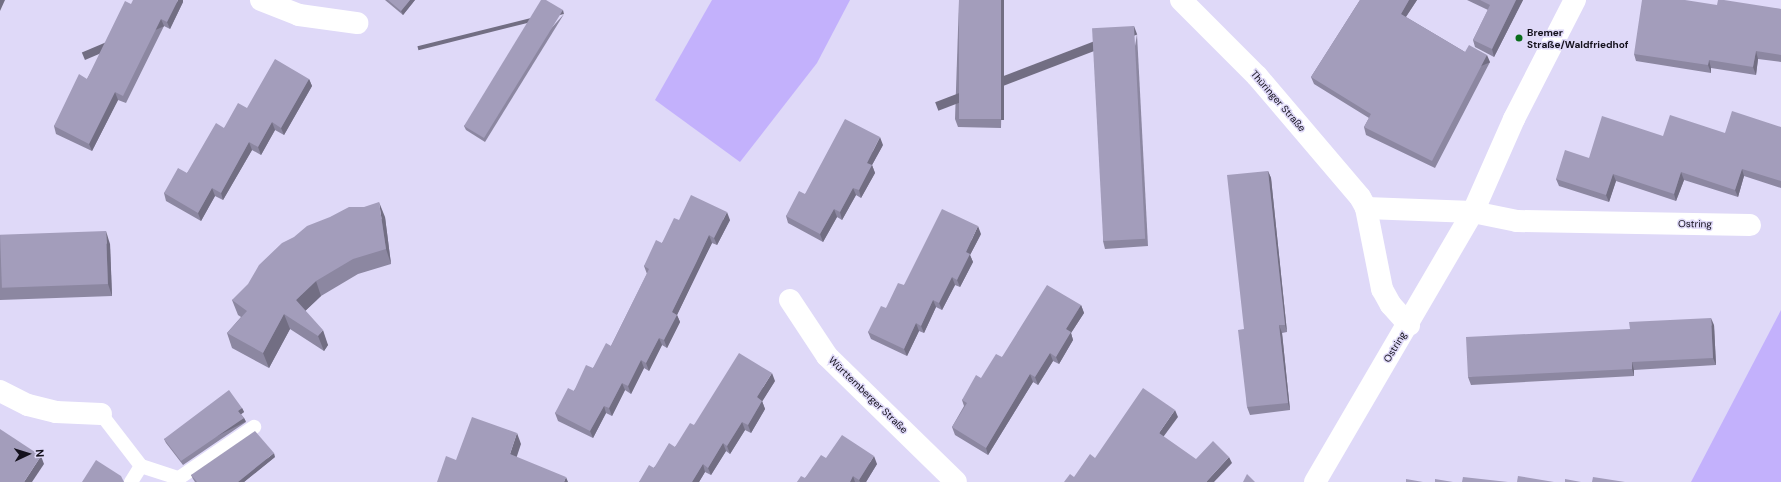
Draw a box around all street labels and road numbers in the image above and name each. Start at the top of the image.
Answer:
street label: Thüringer Straße [1248,68,1308,134]
street label: Ostring [1678,218,1712,230]
street label: Ostring [1381,329,1409,365]
street label: Württemberger Straße [826,354,910,436]

